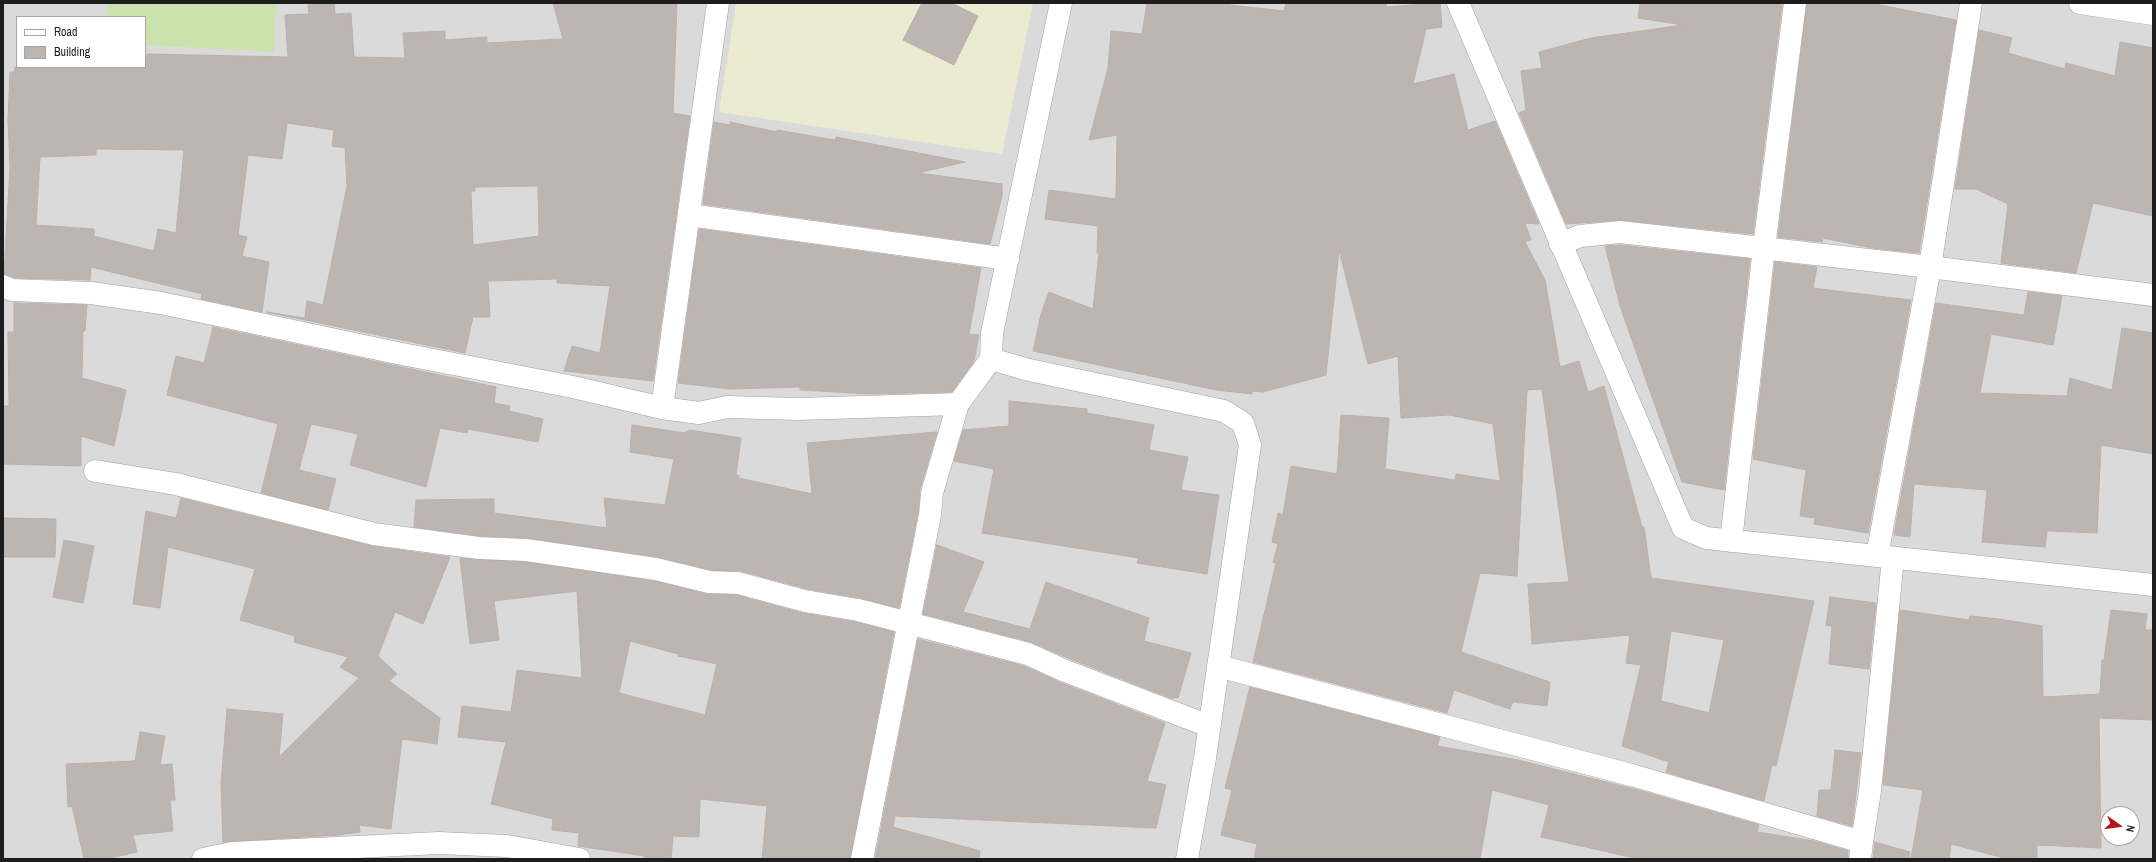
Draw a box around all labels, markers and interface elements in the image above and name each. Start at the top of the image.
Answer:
legend [16,16,146,68]
text: Road [54,24,78,40]
text: Building [54,44,90,60]
north arrow [2100,806,2140,846]
text: N [2123,824,2138,834]

